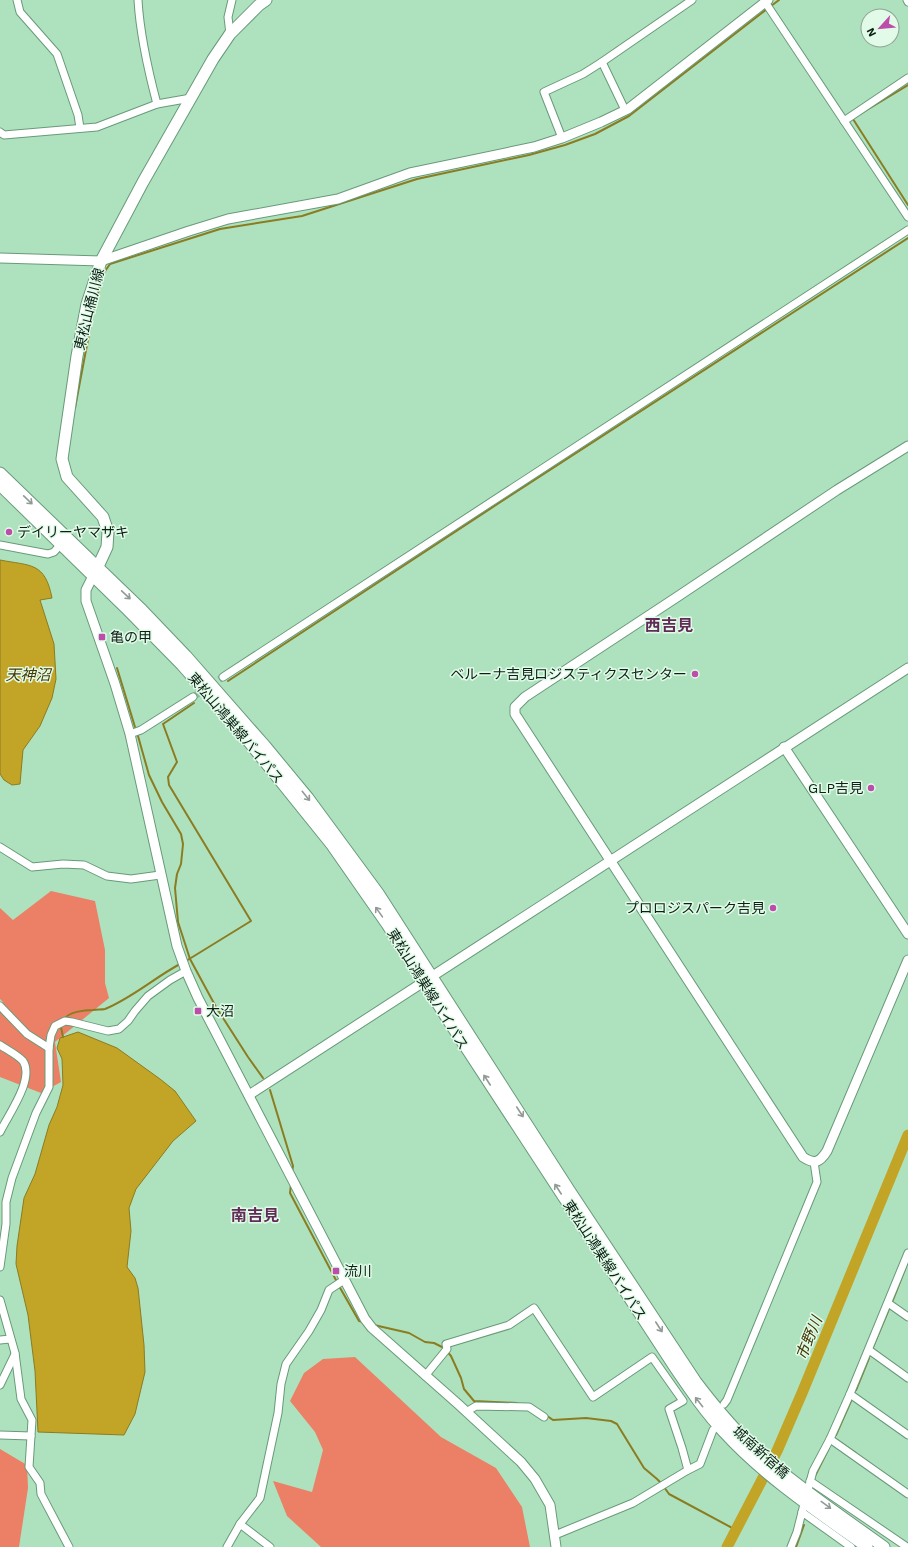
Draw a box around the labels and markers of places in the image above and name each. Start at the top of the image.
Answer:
place label: デイリーヤマザキ [17,524,129,540]
marker: デイリーヤマザキ [4,527,14,537]
place label: 亀の甲 [110,629,152,645]
marker: 亀の甲 [97,632,107,642]
place label: ベルーナ吉見ロジスティクスセンター [450,666,687,682]
marker: ベルーナ吉見ロジスティクスセンター [690,669,700,679]
place label: GLP吉見 [808,780,863,796]
marker: GLP吉見 [866,783,876,793]
place label: プロロジスパーク吉見 [625,900,765,916]
marker: プロロジスパーク吉見 [768,903,778,913]
place label: 大沼 [206,1003,234,1019]
marker: 大沼 [193,1006,203,1016]
place label: 流川 [344,1263,372,1279]
marker: 流川 [331,1266,341,1276]

